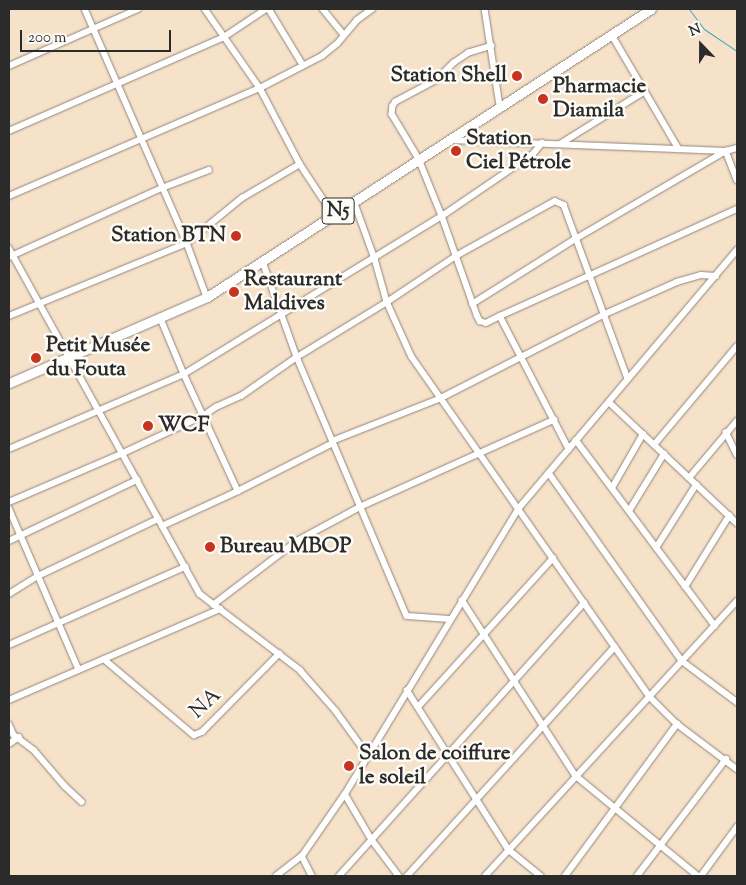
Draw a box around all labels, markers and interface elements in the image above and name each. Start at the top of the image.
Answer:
scale bar [22,20,174,52]
north arrow [676,20,726,70]
text: N [686,20,704,42]
text: 200 m [28,28,67,49]
place label: Station Shell [390,63,507,89]
marker: Station Shell [511,70,523,82]
place label: Pharmacie Diamila [553,74,646,124]
marker: Pharmacie Diamila [537,93,549,105]
place label: Station Ciel Pétrole [466,126,571,176]
marker: Station Ciel Pétrole [450,145,462,157]
road number: N5 [320,194,356,228]
place label: Station BTN [111,223,226,249]
marker: Station BTN [230,230,242,242]
place label: Restaurant Maldives [244,267,342,317]
marker: Restaurant Maldives [228,286,240,298]
place label: Petit Musée du Fouta [46,333,150,383]
marker: Petit Musée du Fouta [30,352,42,364]
place label: WCF [158,413,209,439]
marker: WCF [142,420,154,432]
place label: Bureau MBOP [220,534,351,560]
marker: Bureau MBOP [204,541,216,553]
street label: NA [185,683,227,725]
place label: Salon de coiffure le soleil [359,741,511,791]
marker: Salon de coiffure le soleil [343,760,355,772]

